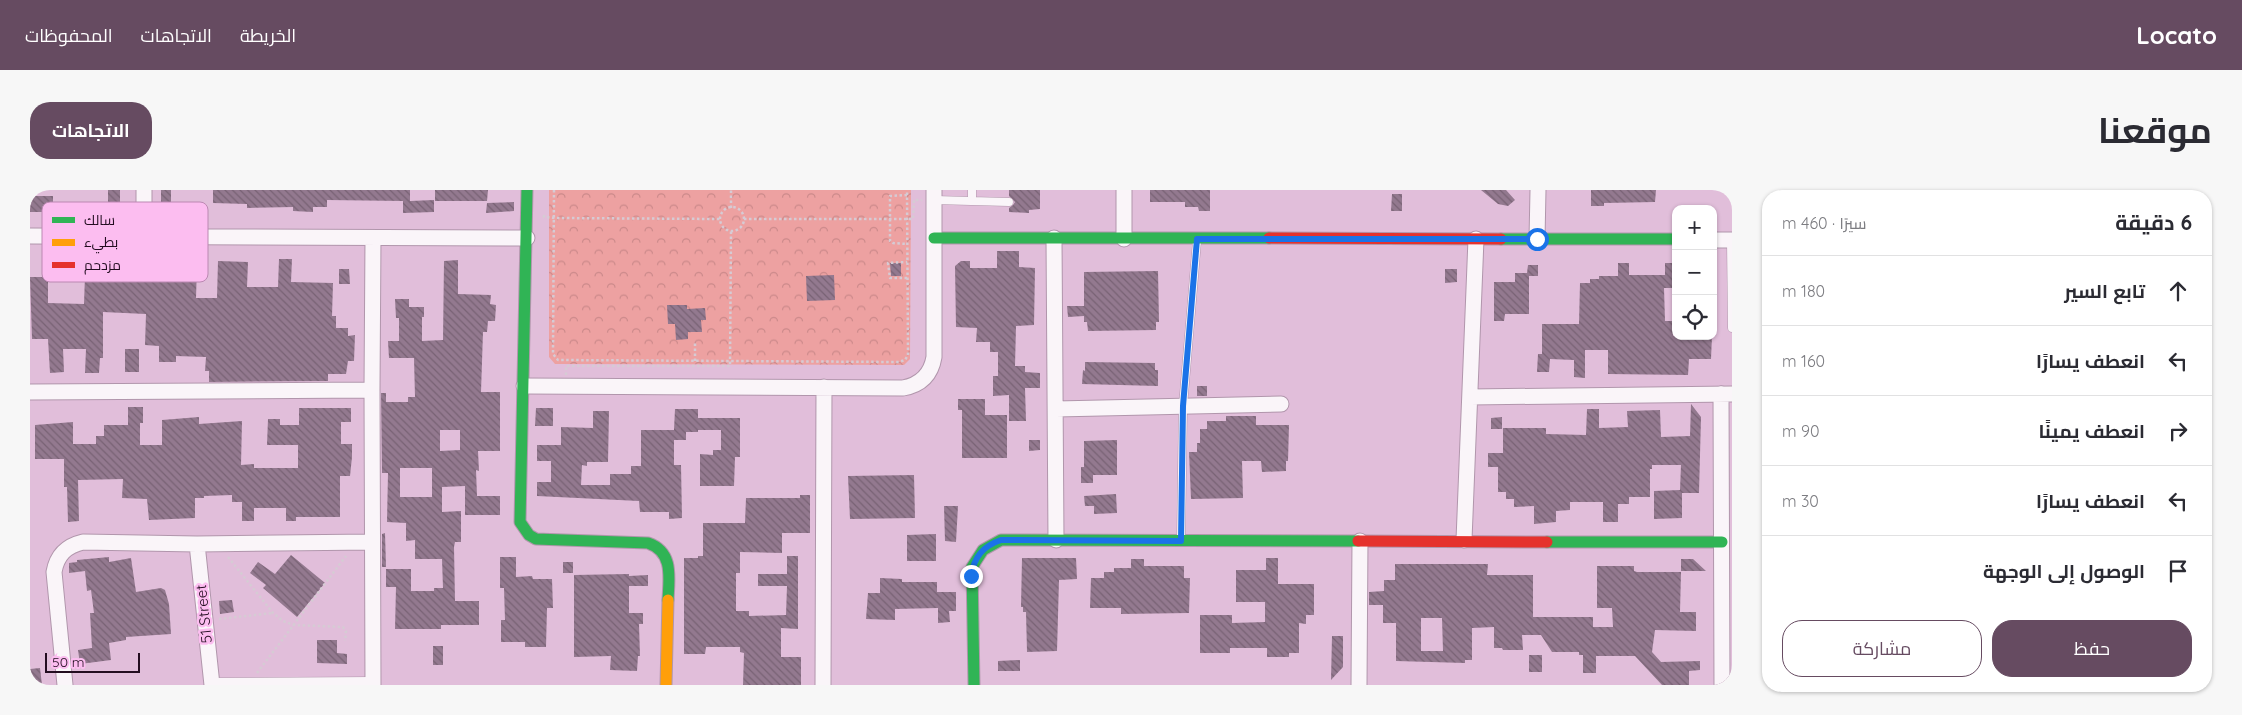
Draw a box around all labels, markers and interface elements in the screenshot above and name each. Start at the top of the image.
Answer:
text: Locato [2136,20,2217,50]
text: المحفوظات [25,24,113,47]
text: الاتجاهات [141,24,212,47]
text: الخريطة [240,24,296,47]
button: الاتجاهات [30,102,152,159]
text: موقعنا [2098,108,2212,152]
legend [42,202,208,282]
map controls [1672,205,1717,340]
button: + [1672,205,1717,250]
text: 6 دقيقة [2115,209,2192,235]
text: سالك [84,211,115,229]
text: سيرًا · 460 m [1782,213,1866,233]
route start [1526,228,1549,251]
text: بطيء [84,233,118,254]
button: − [1672,250,1717,295]
text: مزدحم [84,256,121,275]
icon: ahead [2164,277,2192,305]
text: تابع السير [2064,279,2145,303]
text: 180 m [1782,281,1825,301]
button: locate [1672,295,1717,340]
icon: left [2164,347,2192,375]
text: انعطف يسارًا [2036,349,2145,373]
text: 160 m [1782,351,1825,371]
icon: right [2164,417,2192,445]
text: انعطف يمينًا [2038,419,2145,443]
text: 90 m [1782,421,1819,441]
icon: left [2164,487,2192,515]
text: انعطف يسارًا [2036,489,2145,513]
text: 30 m [1782,491,1819,511]
icon: arrive [2164,557,2192,585]
text: الوصول إلى الوجهة [1983,559,2145,583]
route end [960,565,983,588]
street label: 51 Street [191,584,216,644]
button: مشاركة [1782,620,1982,677]
button: حفظ [1992,620,2192,677]
scale bar [45,650,140,673]
text: 50 m [52,653,85,671]

